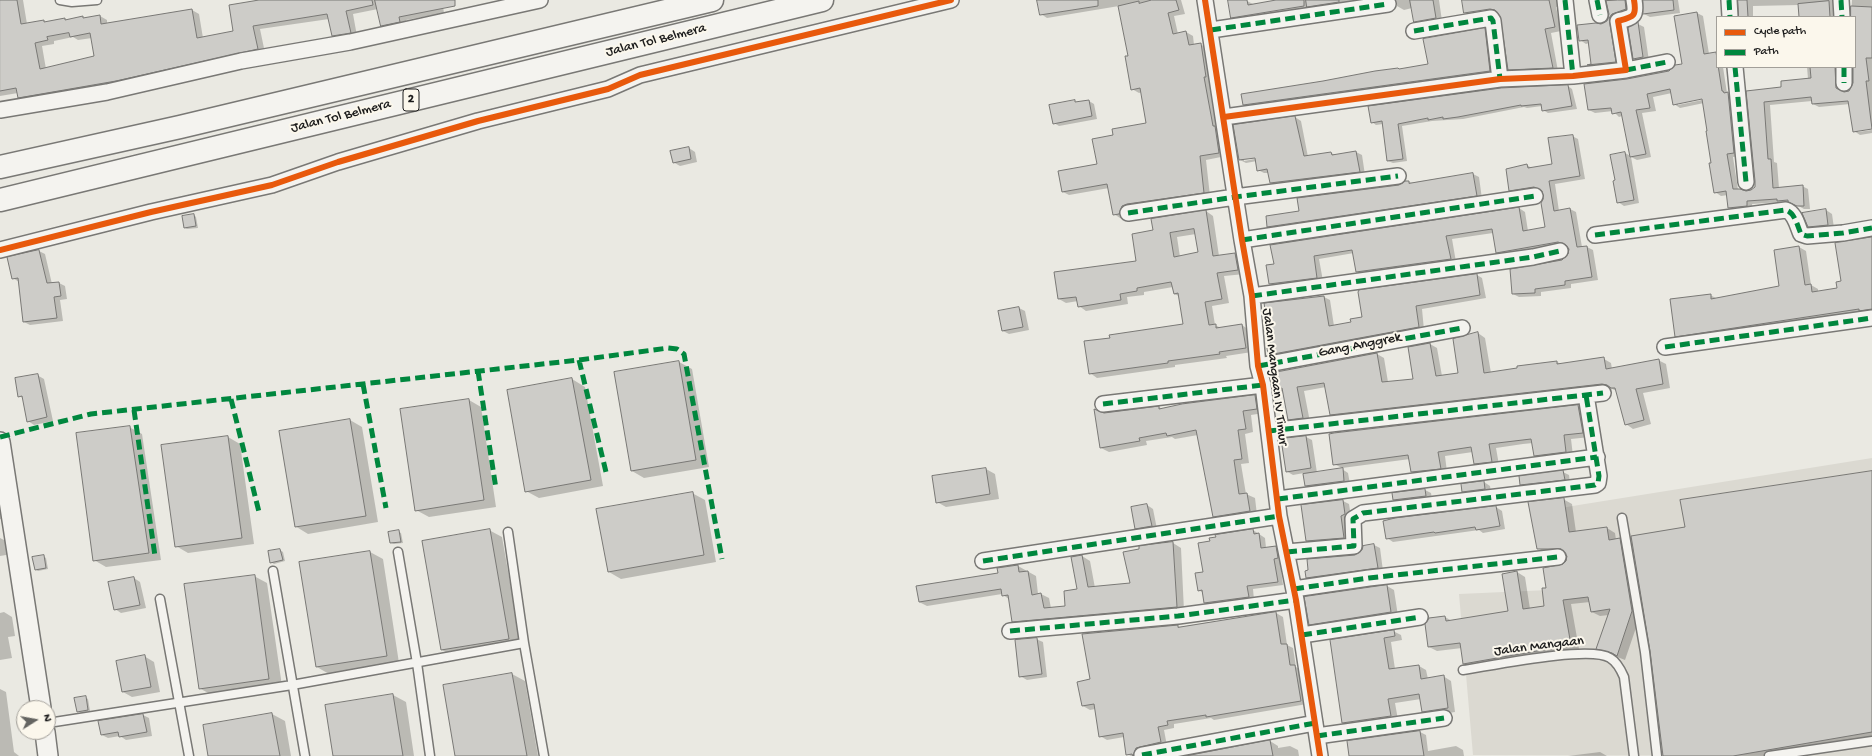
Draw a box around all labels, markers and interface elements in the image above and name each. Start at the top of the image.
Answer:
legend [1716,16,1856,68]
street label: Jalan Tol Belmera [604,20,708,62]
text: Cycle path [1754,25,1806,39]
text: Path [1754,45,1779,59]
road number: 2 [403,89,419,111]
street label: Jalan Tol Belmera [289,96,393,138]
street label: Jalan Mangaan IV Timur [1257,308,1291,446]
street label: Gang Anggrek [1317,330,1403,362]
street label: Jalan Mangaan [1493,633,1585,661]
north arrow [16,700,56,740]
text: N [40,713,53,723]

